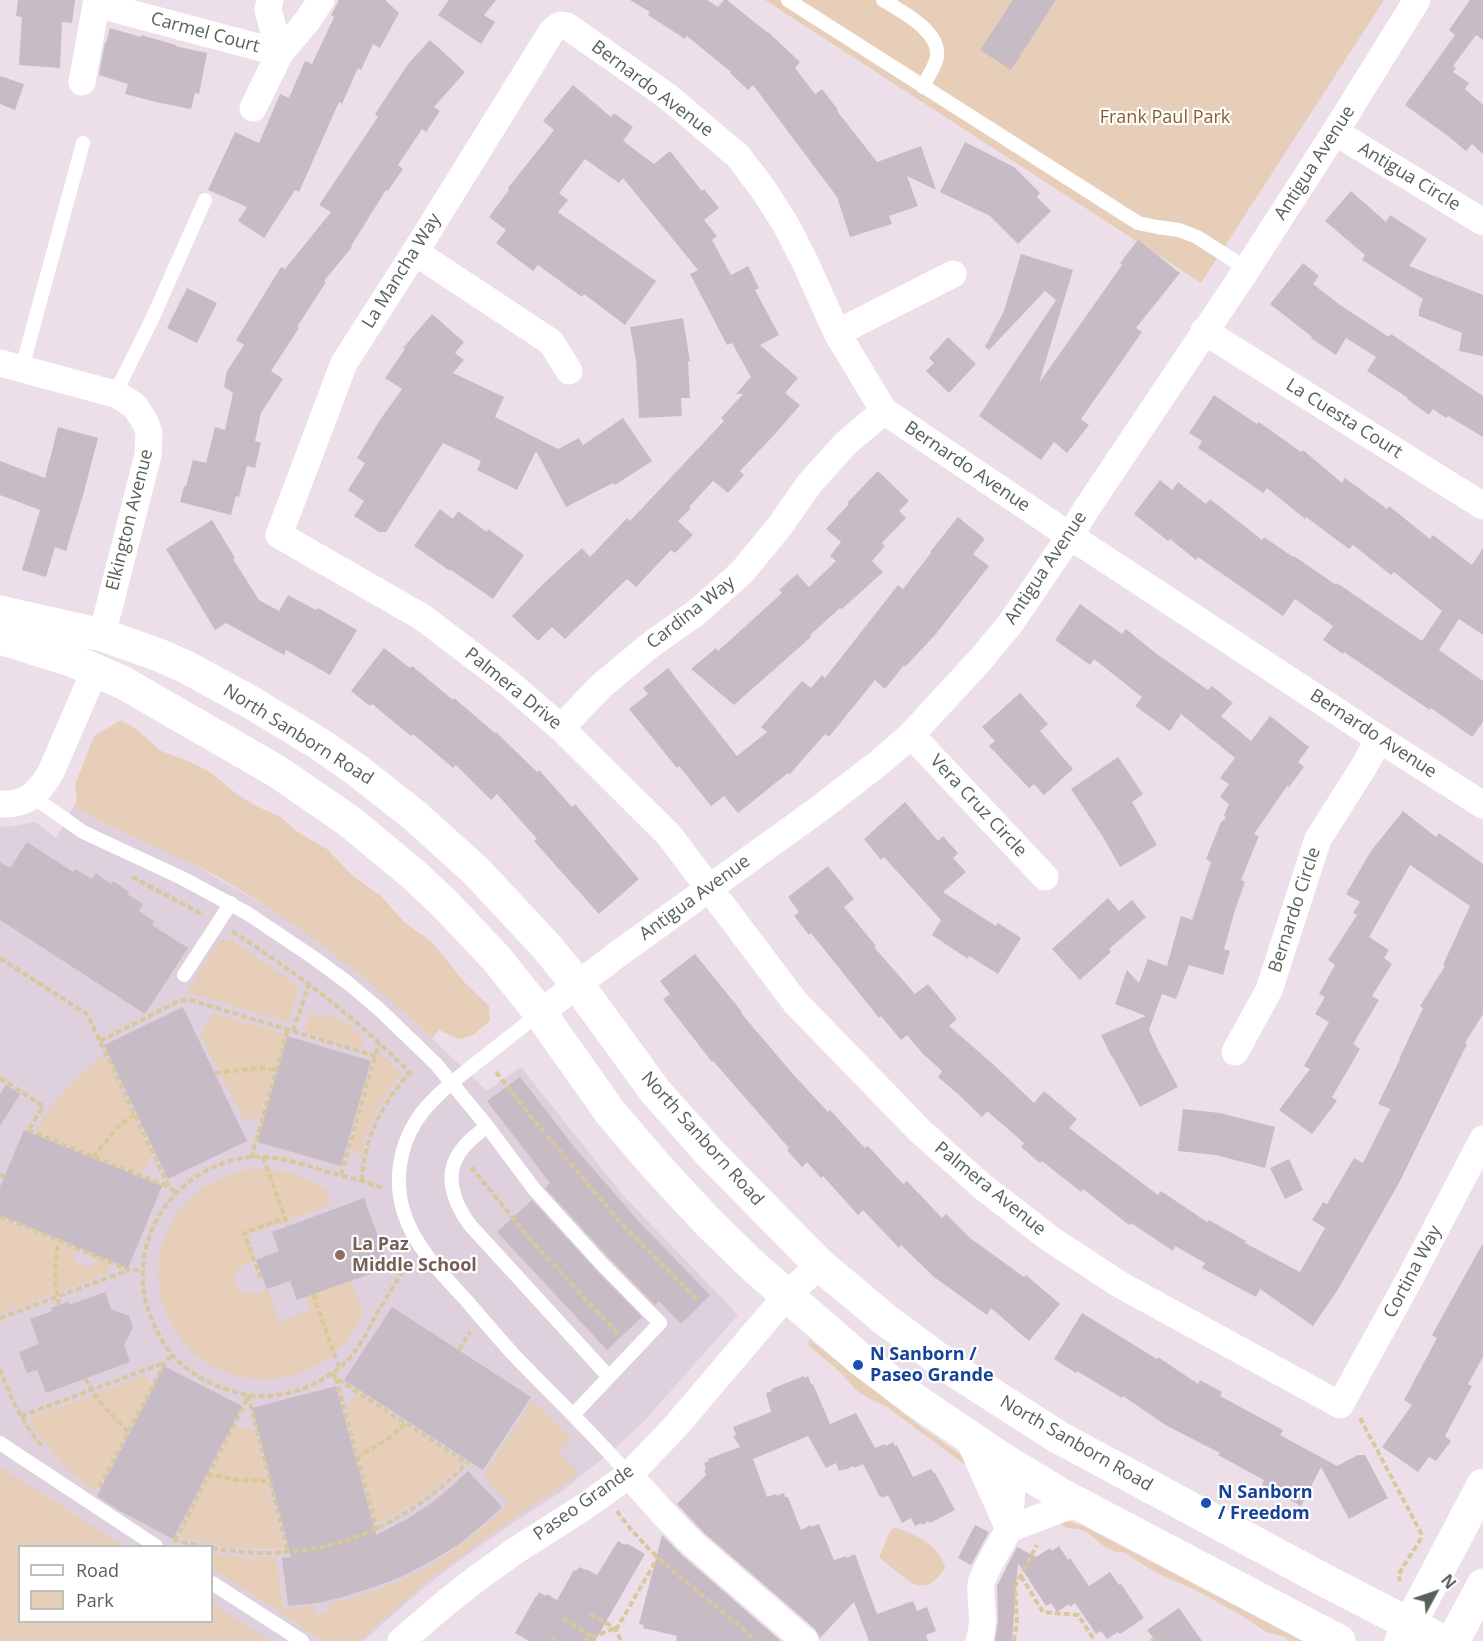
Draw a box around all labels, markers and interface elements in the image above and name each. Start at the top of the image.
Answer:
street label: Carmel Court [148,8,262,58]
street label: Bernardo Avenue [587,36,717,142]
street label: Antigua Avenue [1270,102,1360,224]
park label: Frank Paul Park [1100,107,1230,129]
street label: Antigua Circle [1354,138,1464,216]
street label: La Mancha Way [358,210,446,332]
street label: La Cuesta Court [1282,375,1406,463]
street label: Bernardo Avenue [900,417,1034,517]
street label: Elkington Avenue [102,447,158,593]
street label: Antigua Avenue [1000,507,1092,629]
street label: Cardina Way [643,572,739,654]
street label: Palmera Drive [460,643,566,735]
street label: North Sanborn Road [219,680,377,790]
street label: Bernardo Avenue [1306,685,1440,783]
street label: Vera Cruz Circle [925,750,1031,862]
street label: Bernardo Circle [1265,845,1325,975]
street label: Antigua Avenue [635,851,755,945]
street label: North Sanborn Road [636,1068,768,1210]
street label: Palmera Avenue [930,1138,1050,1240]
street label: Cortina Way [1380,1222,1446,1322]
place label: La Paz Middle School [352,1234,477,1276]
marker: La Paz Middle School [333,1248,347,1262]
place label: N Sanborn / Paseo Grande [870,1344,994,1386]
marker: N Sanborn / Paseo Grande [851,1358,865,1372]
street label: North Sanborn Road [996,1391,1156,1497]
street label: Paseo Grande [530,1460,638,1546]
place label: N Sanborn / Freedom [1218,1482,1312,1524]
marker: N Sanborn / Freedom [1199,1496,1213,1510]
legend [18,1545,213,1623]
text: Road [76,1558,119,1582]
north arrow [1405,1563,1465,1623]
text: N [1436,1569,1461,1593]
text: Park [76,1588,114,1612]

